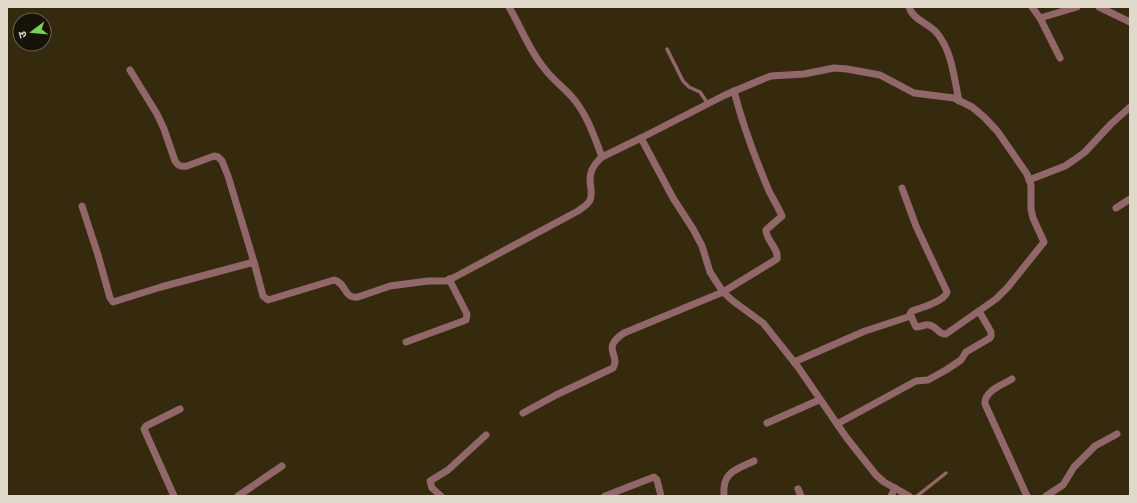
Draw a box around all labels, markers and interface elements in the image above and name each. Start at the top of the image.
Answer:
north arrow [12,12,52,52]
text: उ [15,29,29,40]

